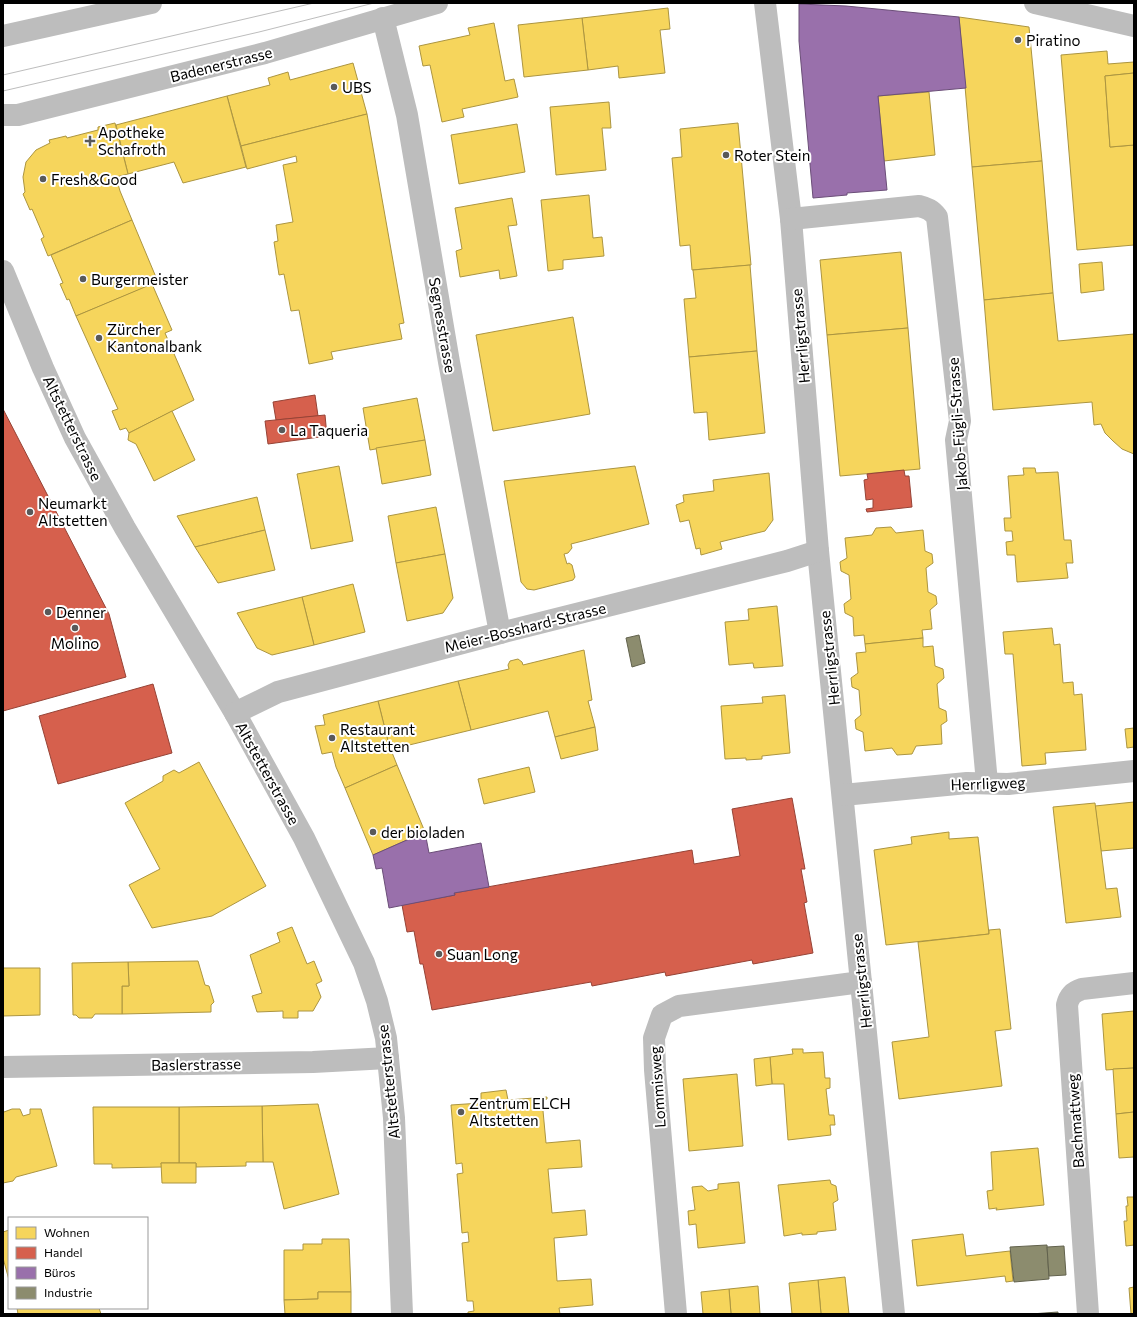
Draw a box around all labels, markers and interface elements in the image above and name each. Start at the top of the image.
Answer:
place label: Piratino [1026,31,1081,49]
marker: Piratino [1013,35,1023,45]
street label: Badenerstrasse [168,43,274,85]
place label: UBS [342,78,372,96]
marker: UBS [329,82,339,92]
place label: Apotheke Schafroth [98,123,166,158]
marker: Apotheke Schafroth [85,136,95,146]
place label: Roter Stein [734,146,810,164]
marker: Roter Stein [721,150,731,160]
place label: Fresh&Good [51,170,137,188]
marker: Fresh&Good [38,174,48,184]
place label: Burgermeister [91,270,189,288]
marker: Burgermeister [78,274,88,284]
street label: Segnesstrasse [426,276,460,374]
street label: Herrligstrasse [787,288,813,384]
place label: Zürcher Kantonalbank [107,320,202,355]
marker: Zürcher Kantonalbank [94,333,104,343]
street label: Jakob-Fügli-Strasse [943,357,971,491]
street label: Altstetterstrasse [40,372,106,484]
place label: La Taqueria [290,421,368,439]
marker: La Taqueria [277,425,287,435]
place label: Neumarkt Altstetten [38,494,108,529]
marker: Neumarkt Altstetten [25,507,35,517]
street label: Meier-Bosshard-Strasse [442,598,608,656]
place label: Denner [56,603,106,621]
marker: Denner [43,607,53,617]
street label: Herrligstrasse [815,610,843,706]
marker: Molino [70,623,80,633]
place label: Molino [51,634,99,652]
street label: Altstetterstrasse [232,718,304,828]
place label: Restaurant Altstetten [340,720,415,755]
marker: Restaurant Altstetten [327,733,337,743]
street label: Herrligweg [950,773,1026,793]
place label: der bioladen [381,823,465,841]
marker: der bioladen [368,827,378,837]
street label: Herrligstrasse [847,933,875,1029]
place label: Suan Long [447,945,518,963]
marker: Suan Long [434,949,444,959]
street label: Altstetterstrasse [373,1024,403,1140]
street label: Lommisweg [645,1045,669,1129]
street label: Baslerstrasse [151,1054,241,1074]
street label: Bachmattweg [1063,1073,1087,1169]
place label: Zentrum ELCH Altstetten [469,1094,571,1129]
marker: Zentrum ELCH Altstetten [456,1107,466,1117]
legend [8,1217,148,1309]
text: Wohnen [44,1225,90,1239]
text: Handel [44,1245,82,1259]
text: Büros [44,1265,76,1279]
text: Industrie [44,1285,92,1299]

